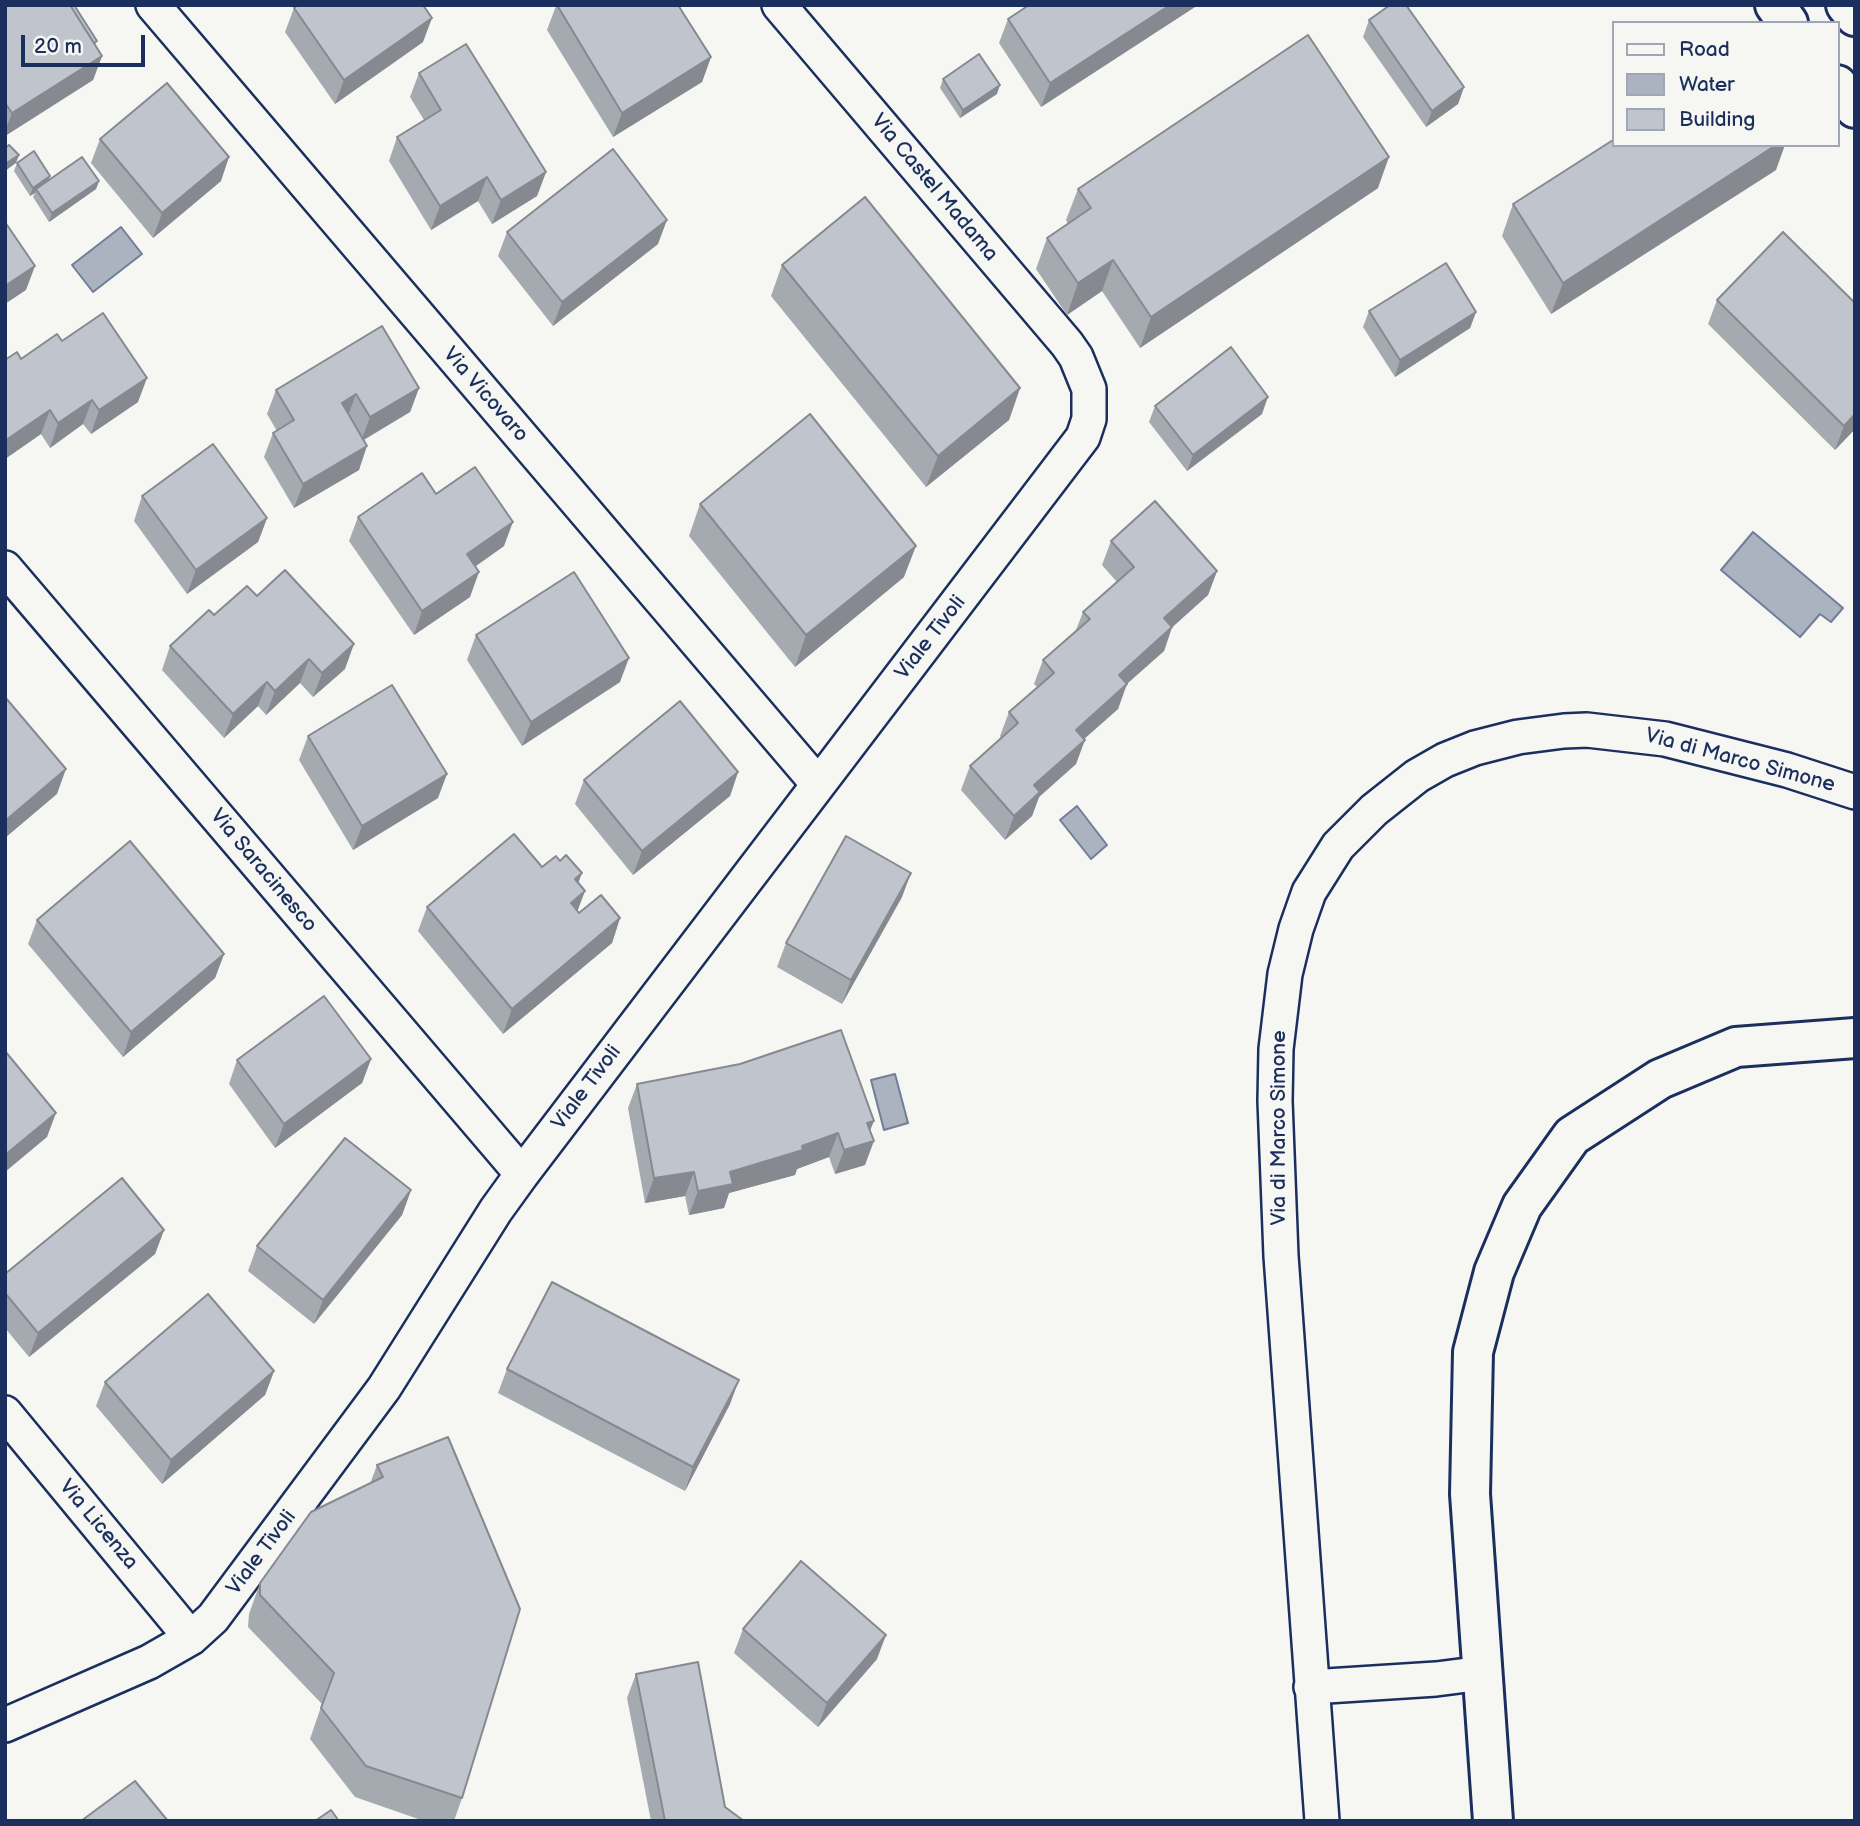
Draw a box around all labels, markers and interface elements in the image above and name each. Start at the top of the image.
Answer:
scale bar [24,21,149,65]
legend [1612,21,1839,147]
text: 20 m [34,34,82,59]
text: Road [1679,37,1730,62]
text: Water [1679,72,1735,97]
text: Building [1679,107,1755,132]
street label: Via Castel Madama [865,109,1003,267]
street label: Via Vicovaro [437,343,533,447]
street label: Viale Tivoli [890,591,972,685]
street label: Via di Marco Simone [1642,724,1838,798]
street label: Via Saracinesco [204,804,322,938]
street label: Via di Marco Simone [1267,1030,1293,1226]
street label: Viale Tivoli [547,1041,627,1135]
street label: Via Licenza [53,1475,143,1575]
street label: Viale Tivoli [222,1506,302,1600]

